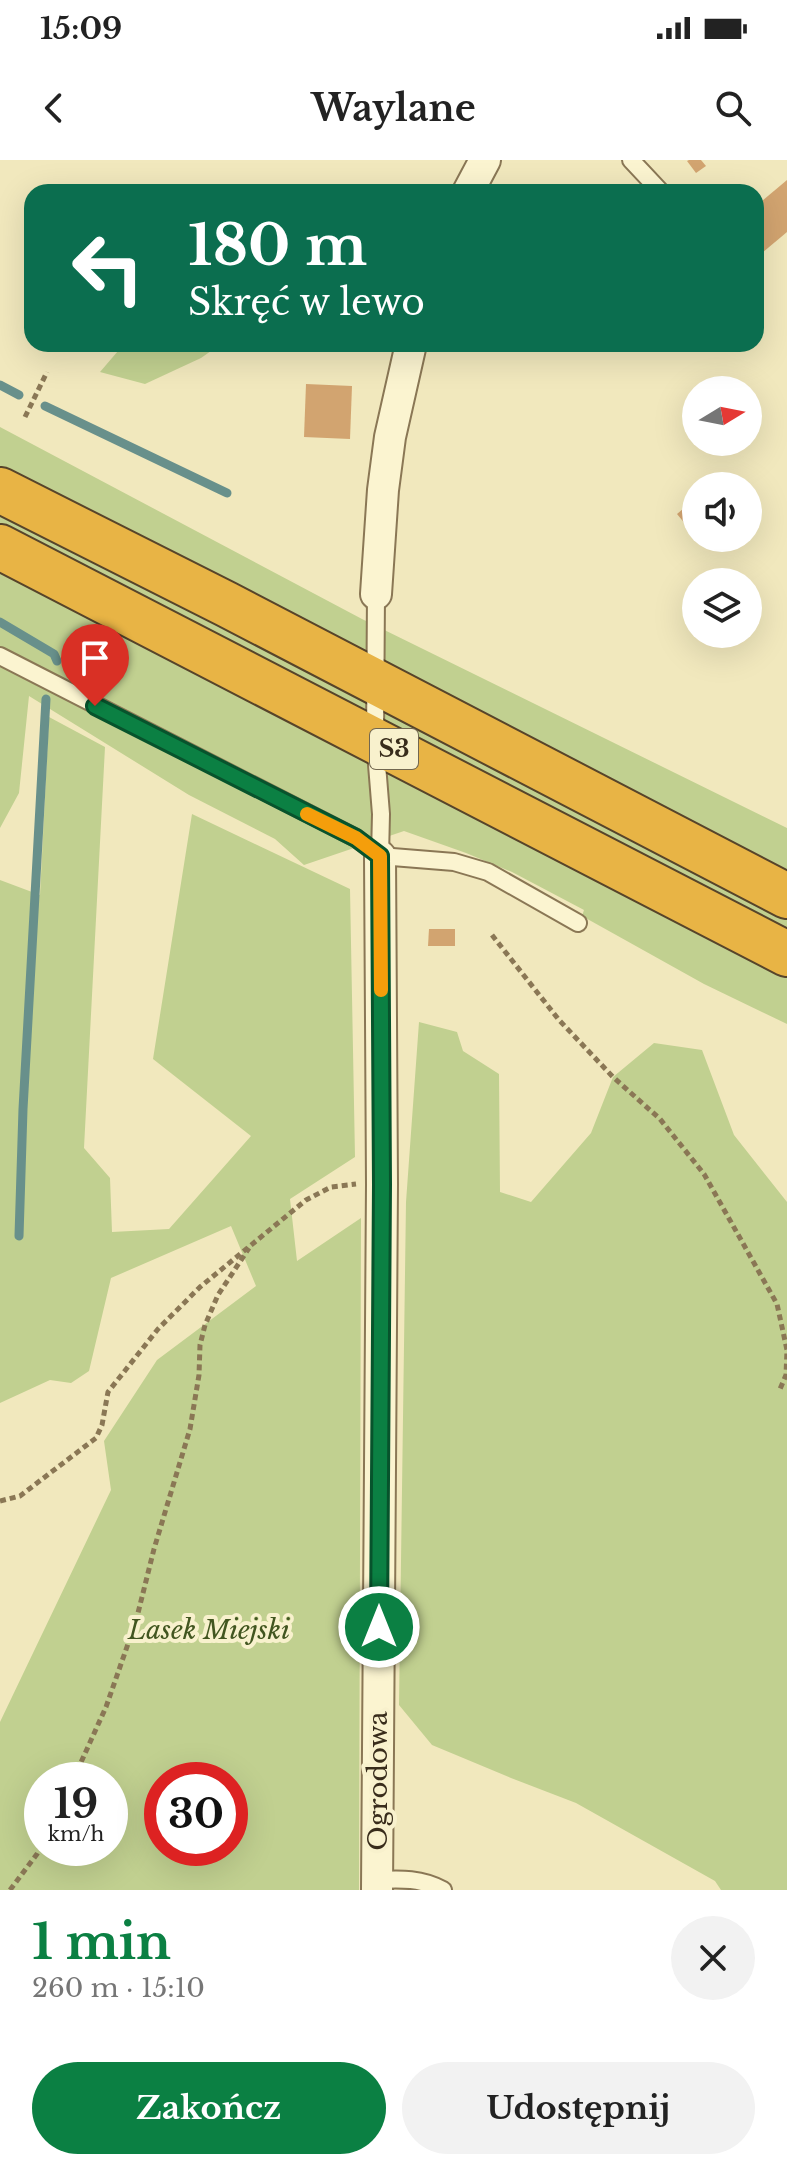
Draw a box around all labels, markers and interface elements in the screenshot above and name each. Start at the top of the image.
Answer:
text: 15:09 [40,10,122,47]
icon: back [32,86,76,130]
text: Waylane [311,86,476,131]
icon: search [711,86,755,130]
text: 180 m [188,211,367,280]
icon: left [56,216,160,320]
text: Skręć w lewo [188,280,425,325]
north arrow [682,376,762,456]
map controls [682,376,762,648]
button: sound [682,472,762,552]
button: layers [682,568,762,648]
pin [61,624,129,706]
icon: arrive [73,636,117,680]
road number: S3 [370,729,418,769]
position arrow [337,1585,421,1669]
park label: Lasek Miejski [127,1614,290,1646]
street label: Ogrodowa [362,1711,394,1851]
speed limit sign: 30 [144,1762,248,1866]
text: 19 [54,1779,98,1829]
text: km/h [48,1822,104,1846]
text: 1 min [32,1912,171,1972]
button: close [671,1916,755,2000]
text: 260 m · 15:10 [32,1972,205,2004]
button: Zakończ [32,2062,386,2154]
button: Udostępnij [402,2062,755,2154]

